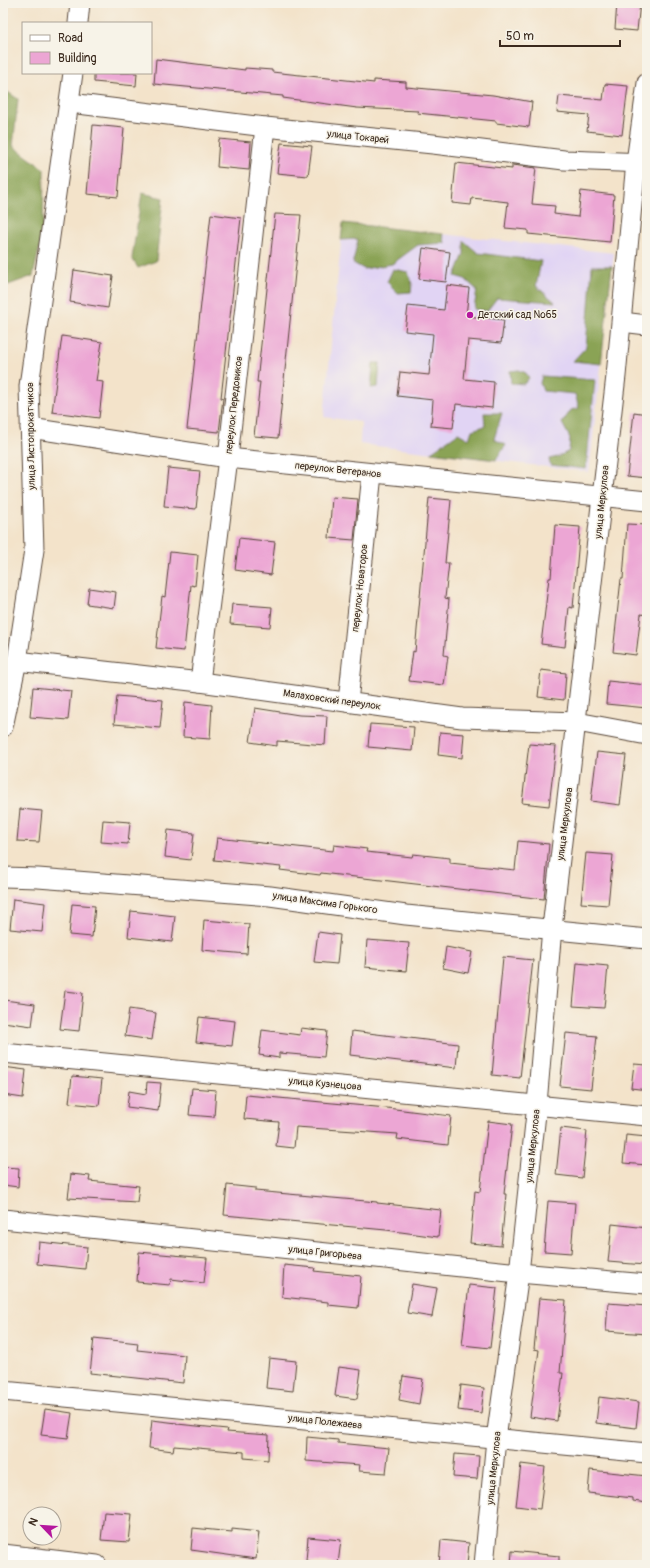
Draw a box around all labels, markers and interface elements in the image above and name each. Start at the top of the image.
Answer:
legend [22,22,152,74]
scale bar [500,22,620,48]
text: 50 m [506,29,534,44]
text: Road [58,31,83,46]
text: Building [58,51,97,66]
street label: улица Токарей [325,128,390,146]
place label: Детский сад №65 [477,309,557,321]
marker: Детский сад №65 [465,310,475,320]
street label: переулок Передовиков [223,355,245,455]
street label: улица Листопрокатчиков [24,382,38,491]
street label: переулок Ветеранов [294,459,382,481]
street label: улица Меркулова [592,464,612,540]
street label: переулок Новаторов [349,543,371,633]
street label: Малаховский переулок [282,687,382,713]
street label: улица Меркулова [554,786,575,862]
street label: улица Максима Горького [271,890,379,916]
street label: улица Кузнецова [287,1075,362,1093]
street label: улица Меркулова [523,1108,543,1184]
street label: улица Григорьева [287,1243,363,1263]
street label: улица Полежаева [286,1412,363,1432]
street label: улица Меркулова [484,1430,504,1506]
north arrow [22,1506,62,1546]
text: N [26,1515,41,1528]

